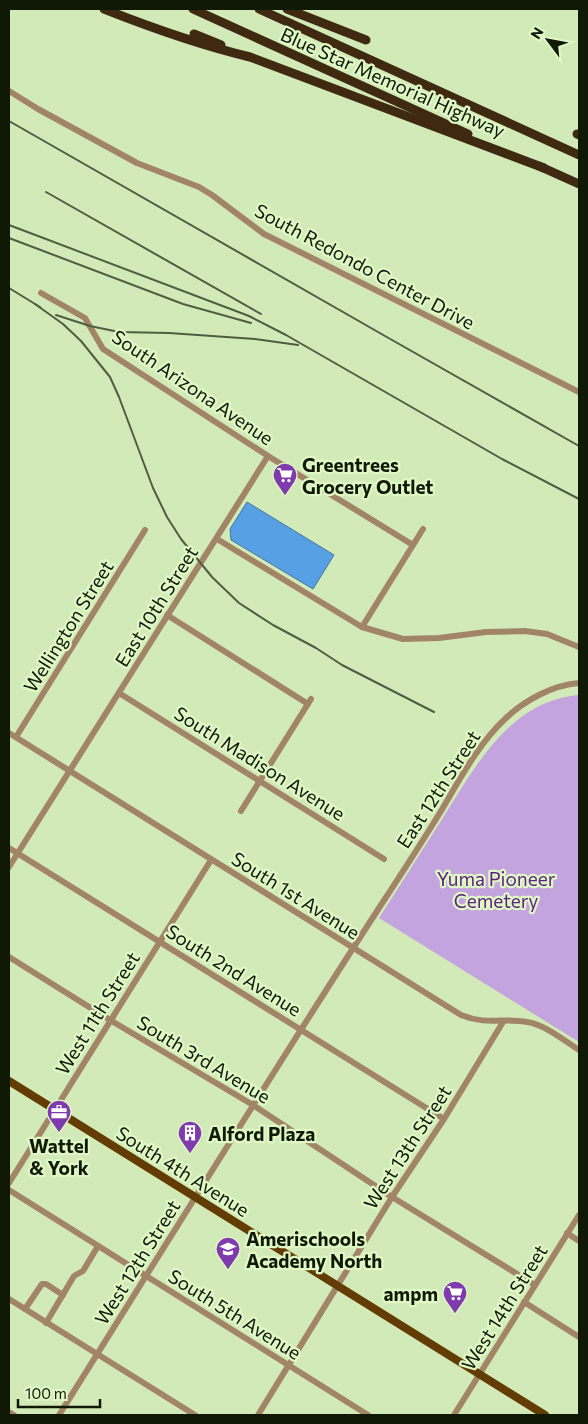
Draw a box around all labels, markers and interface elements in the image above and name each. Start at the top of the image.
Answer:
north arrow [523,15,573,65]
street label: Blue Star Memorial Highway [277,22,509,142]
text: N [527,24,547,42]
street label: South Redondo Center Drive [251,198,479,334]
street label: South Arizona Avenue [108,324,278,450]
place label: Greentrees Grocery Outlet [302,453,433,498]
supermarket icon: Greentrees Grocery Outlet [272,462,298,496]
street label: East 10th Street [110,541,202,671]
street label: Wellington Street [18,556,118,696]
street label: South Madison Avenue [170,701,350,825]
street label: East 12th Street [391,726,485,852]
street label: South 1st Avenue [228,846,364,944]
park label: Yuma Pioneer Cemetery [437,867,556,912]
street label: South 2nd Avenue [162,919,306,1021]
street label: West 11th Street [50,947,144,1079]
street label: South 3rd Avenue [133,1010,275,1108]
street label: West 13th Street [358,1081,456,1213]
office icon: Wattel & York [46,1099,72,1133]
building icon: Alford Plaza [177,1120,203,1154]
street label: South 4th Avenue [112,1121,254,1221]
place label: Alford Plaza [208,1122,315,1145]
place label: Wattel & York [29,1134,89,1179]
street label: West 12th Street [89,1195,185,1329]
place label: Amerischools Academy North [246,1227,382,1272]
school or university icon: Amerischools Academy North [215,1236,241,1270]
street label: West 14th Street [456,1240,552,1374]
street label: South 5th Avenue [164,1264,306,1364]
supermarket icon: ampm [442,1280,468,1314]
place label: ampm [384,1282,438,1305]
scale bar [18,1376,100,1408]
text: 100 m [25,1384,67,1402]

